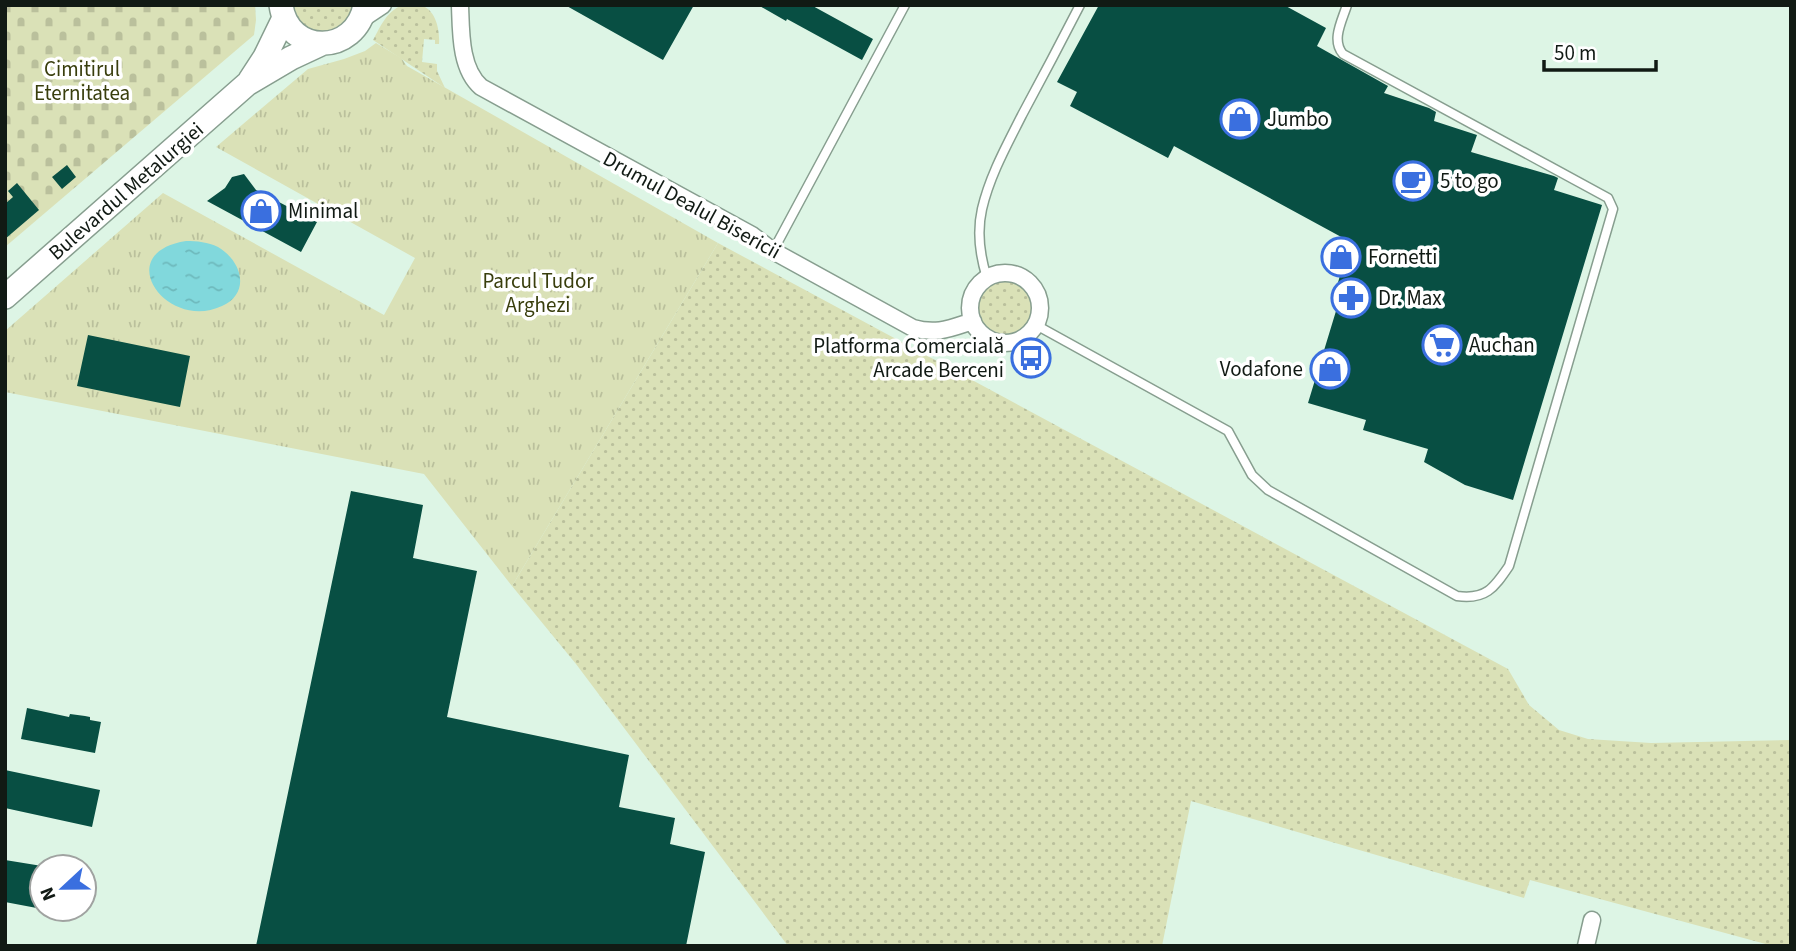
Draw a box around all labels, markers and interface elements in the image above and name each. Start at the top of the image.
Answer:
scale bar [1544,28,1656,72]
text: 50 m [1554,38,1596,68]
park label: Cimitirul Eternitatea [34,54,130,108]
shop icon: Jumbo [1219,98,1261,140]
place label: Jumbo [1267,104,1329,134]
street label: Bulevardul Metalurgiei [42,115,210,267]
street label: Drumul Dealul Bisericii [598,144,786,266]
cafe icon: 5 to go [1392,160,1434,202]
place label: 5 to go [1440,166,1499,196]
shop icon: Minimal [240,190,282,232]
place label: Minimal [288,196,358,226]
shop icon: Fornetti [1320,236,1362,278]
place label: Fornetti [1368,242,1437,272]
park label: Parcul Tudor Arghezi [482,266,594,320]
pharmacy icon: Dr. Max [1330,277,1372,319]
place label: Dr. Max [1378,283,1442,313]
supermarket icon: Auchan [1421,324,1463,366]
place label: Auchan [1469,330,1535,360]
place label: Platforma Comercială Arcade Berceni [813,331,1004,385]
bus stop icon: Platforma Comercială Arcade Berceni [1010,337,1052,379]
shop icon: Vodafone [1309,348,1351,390]
place label: Vodafone [1220,354,1303,384]
north arrow [28,853,98,923]
text: N [34,883,64,905]

